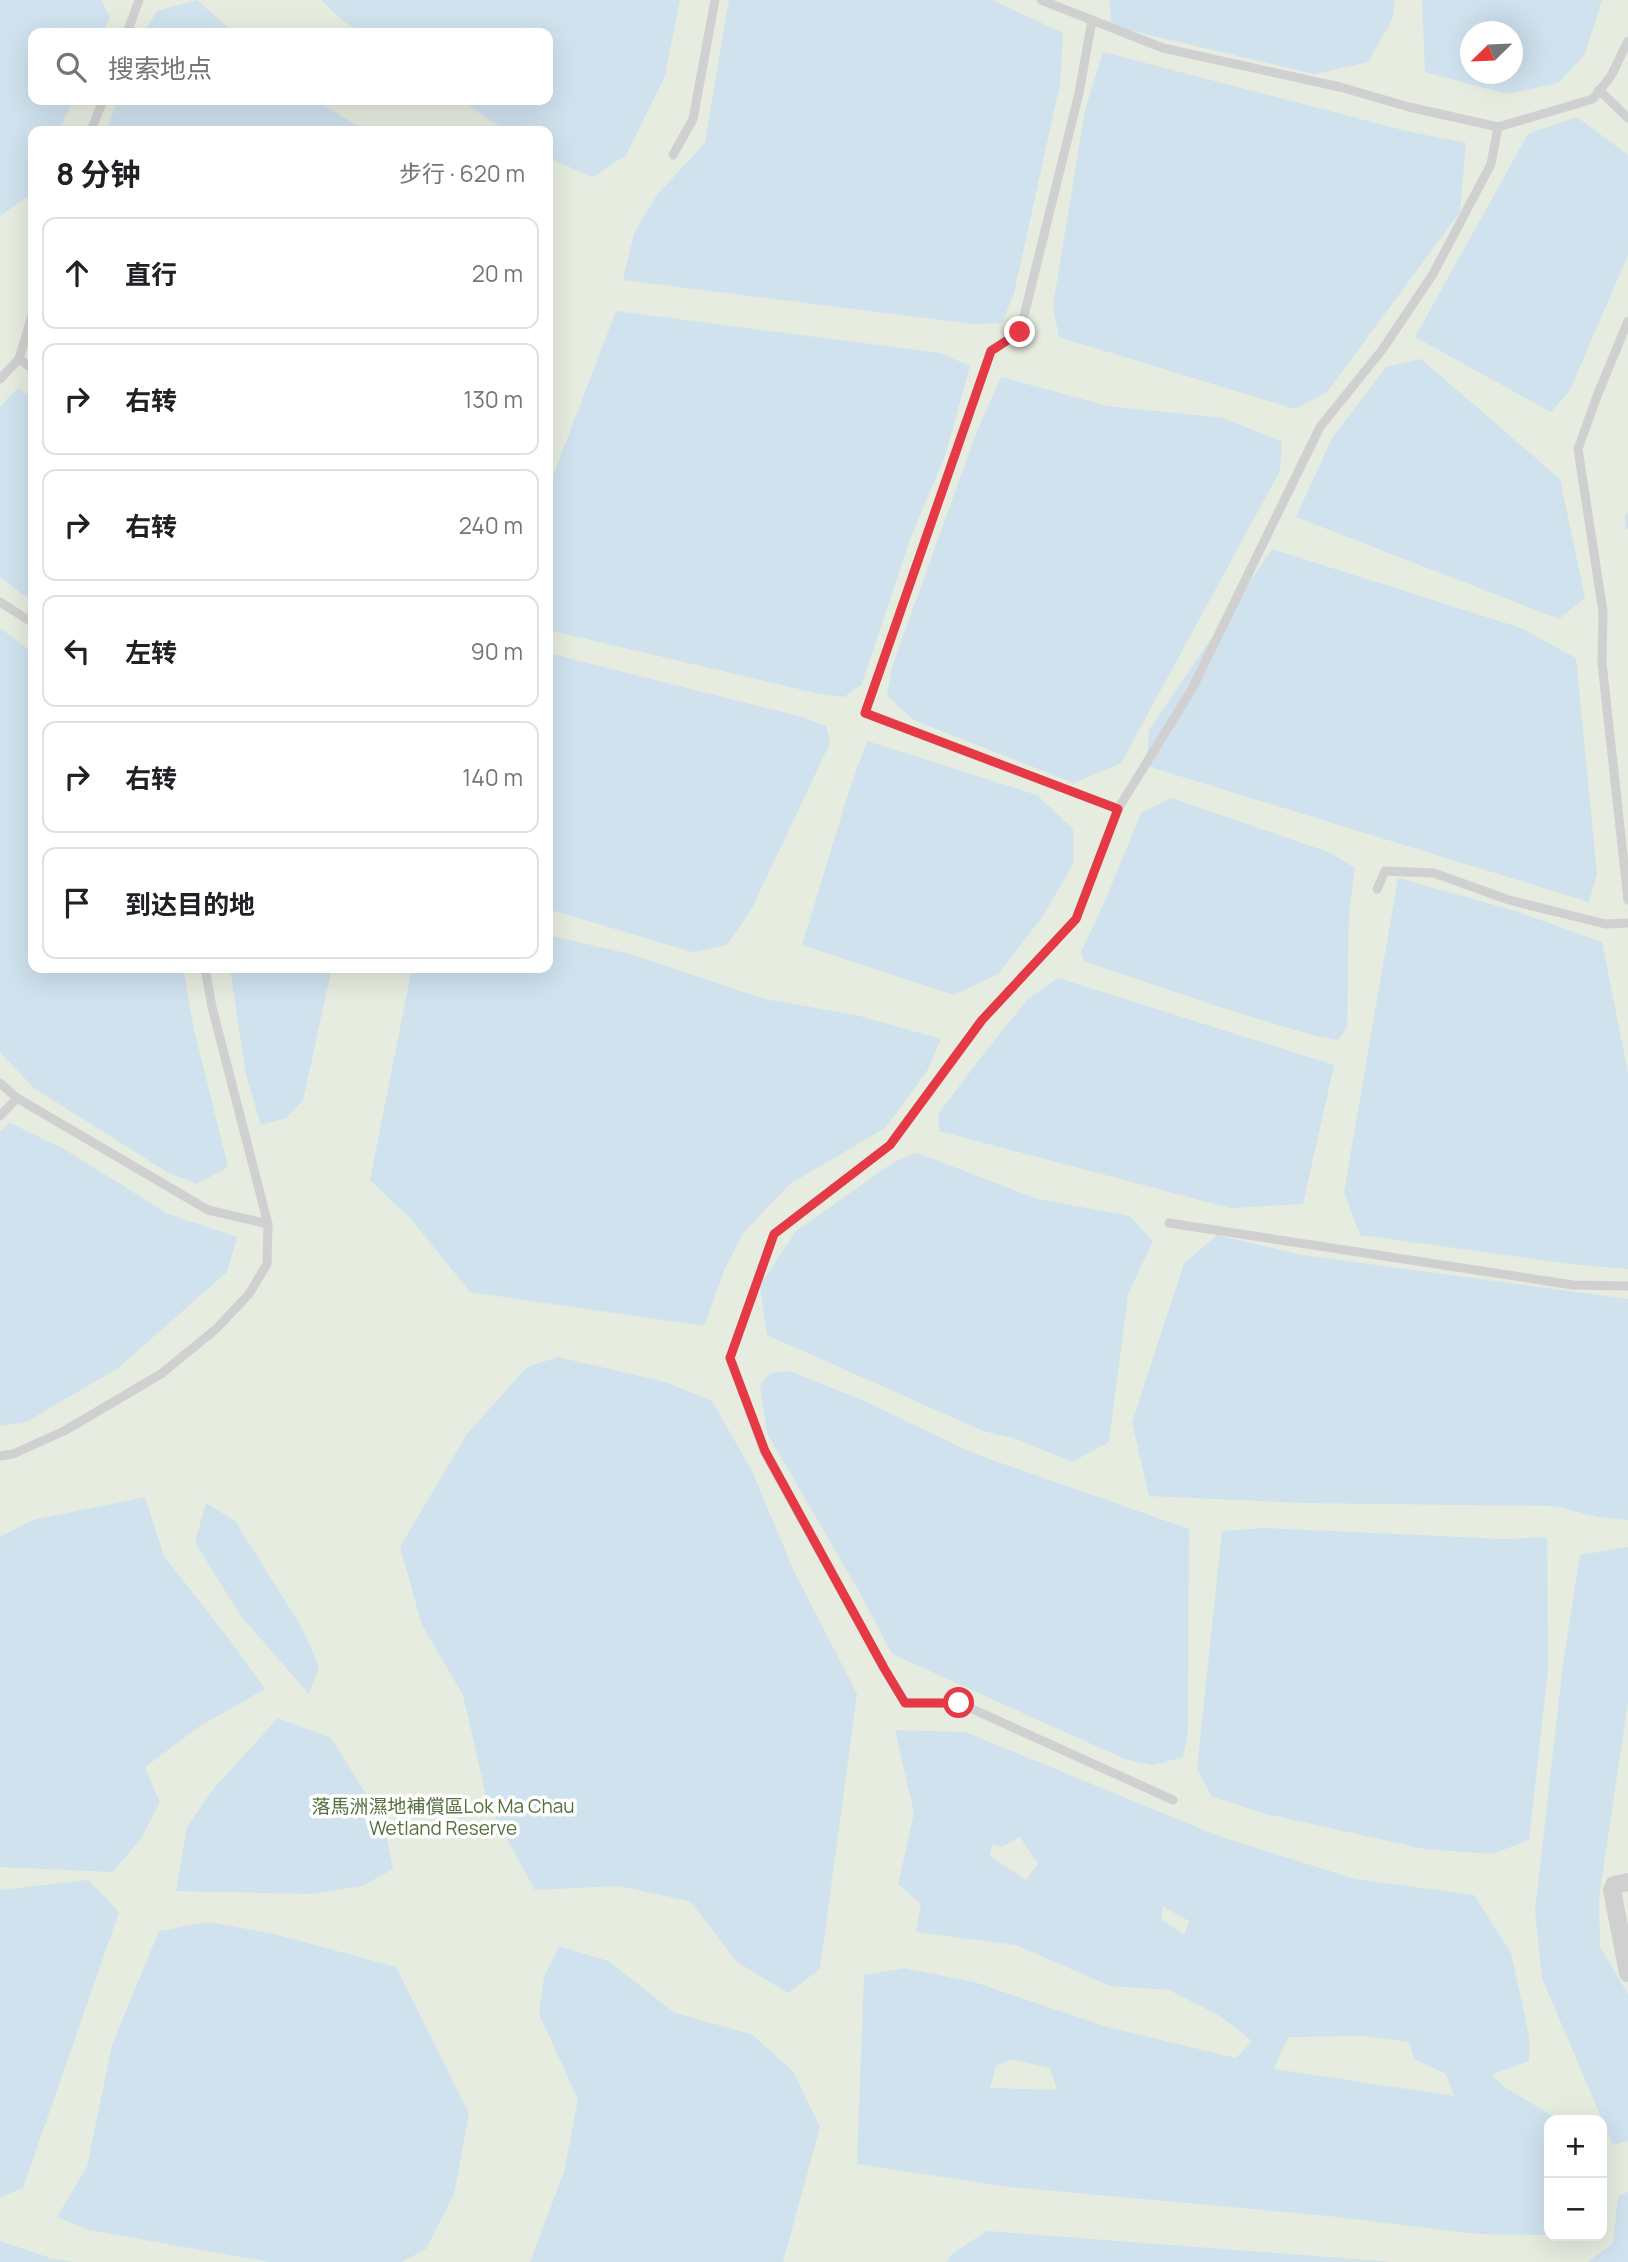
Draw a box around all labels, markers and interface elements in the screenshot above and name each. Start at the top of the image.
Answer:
north arrow [1460,21,1523,84]
search box [28,28,553,105]
icon: search [52,48,90,86]
text: 搜索地点 [108,50,212,86]
text: 8 分钟 [56,153,140,194]
text: 步行 · 620 m [399,157,525,189]
icon: ahead [58,254,96,292]
text: 直行 [125,256,177,292]
text: 20 m [472,257,523,289]
route end [1004,316,1035,347]
icon: right [58,380,96,418]
text: 右转 [125,382,177,418]
text: 130 m [463,383,523,415]
icon: right [58,506,96,544]
text: 右转 [125,508,177,544]
text: 240 m [459,509,523,541]
icon: left [58,632,96,670]
text: 左转 [125,634,177,670]
text: 90 m [471,635,523,667]
icon: right [58,758,96,796]
text: 右转 [125,760,177,796]
text: 140 m [462,761,523,793]
icon: arrive [58,884,96,922]
text: 到达目的地 [125,886,255,922]
route start [943,1687,974,1718]
park label: 落馬洲濕地補償區Lok Ma Chau Wetland Reserve [311,1793,575,1841]
map controls [1544,2115,1607,2241]
button: + [1544,2115,1607,2178]
button: − [1544,2178,1607,2241]

